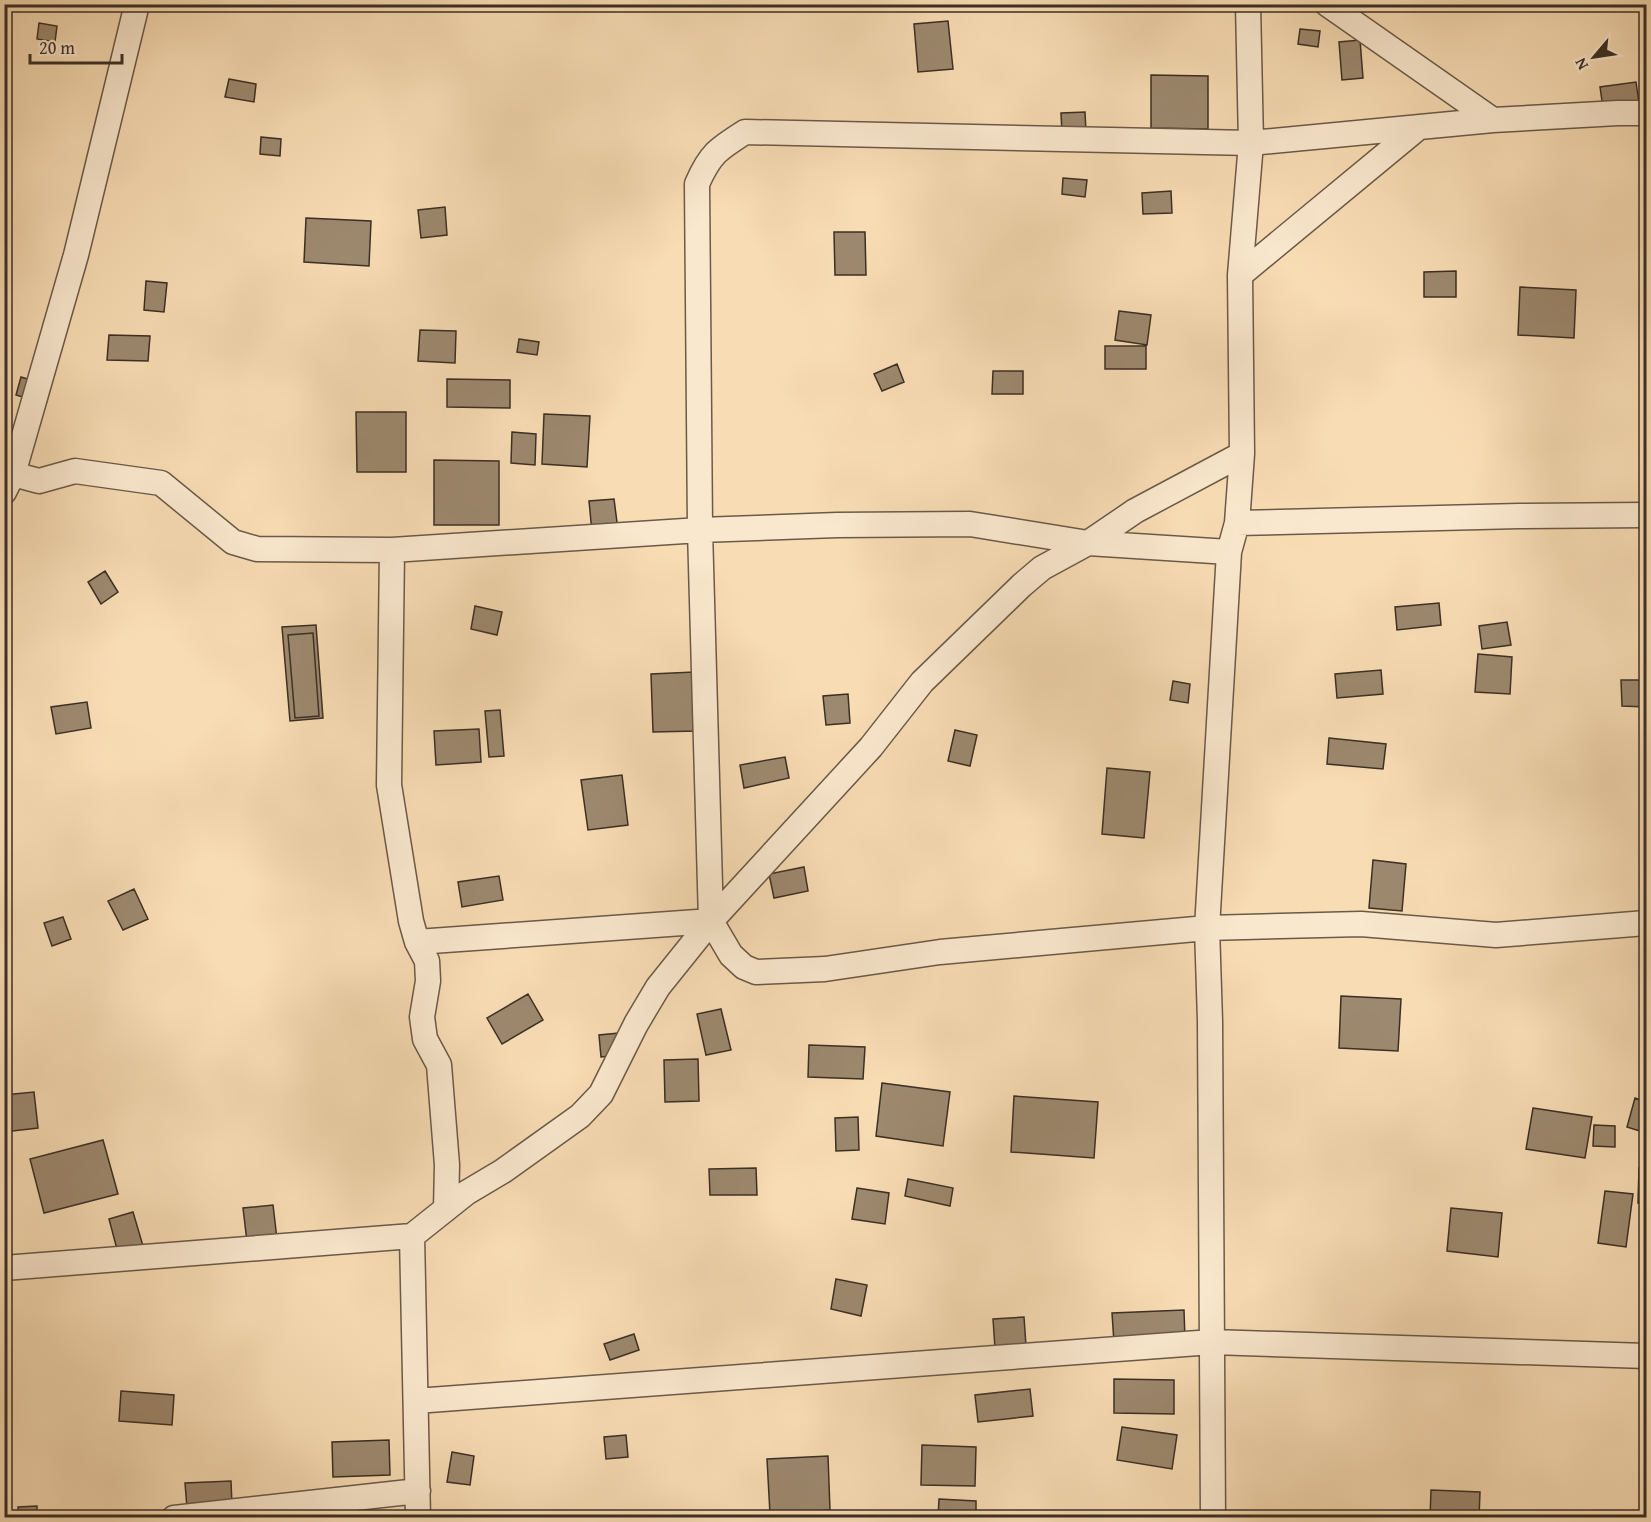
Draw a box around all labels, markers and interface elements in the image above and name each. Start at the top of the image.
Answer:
scale bar [30,27,122,65]
north arrow [1564,27,1624,87]
text: 20 m [39,34,75,61]
text: N [1568,54,1594,75]

